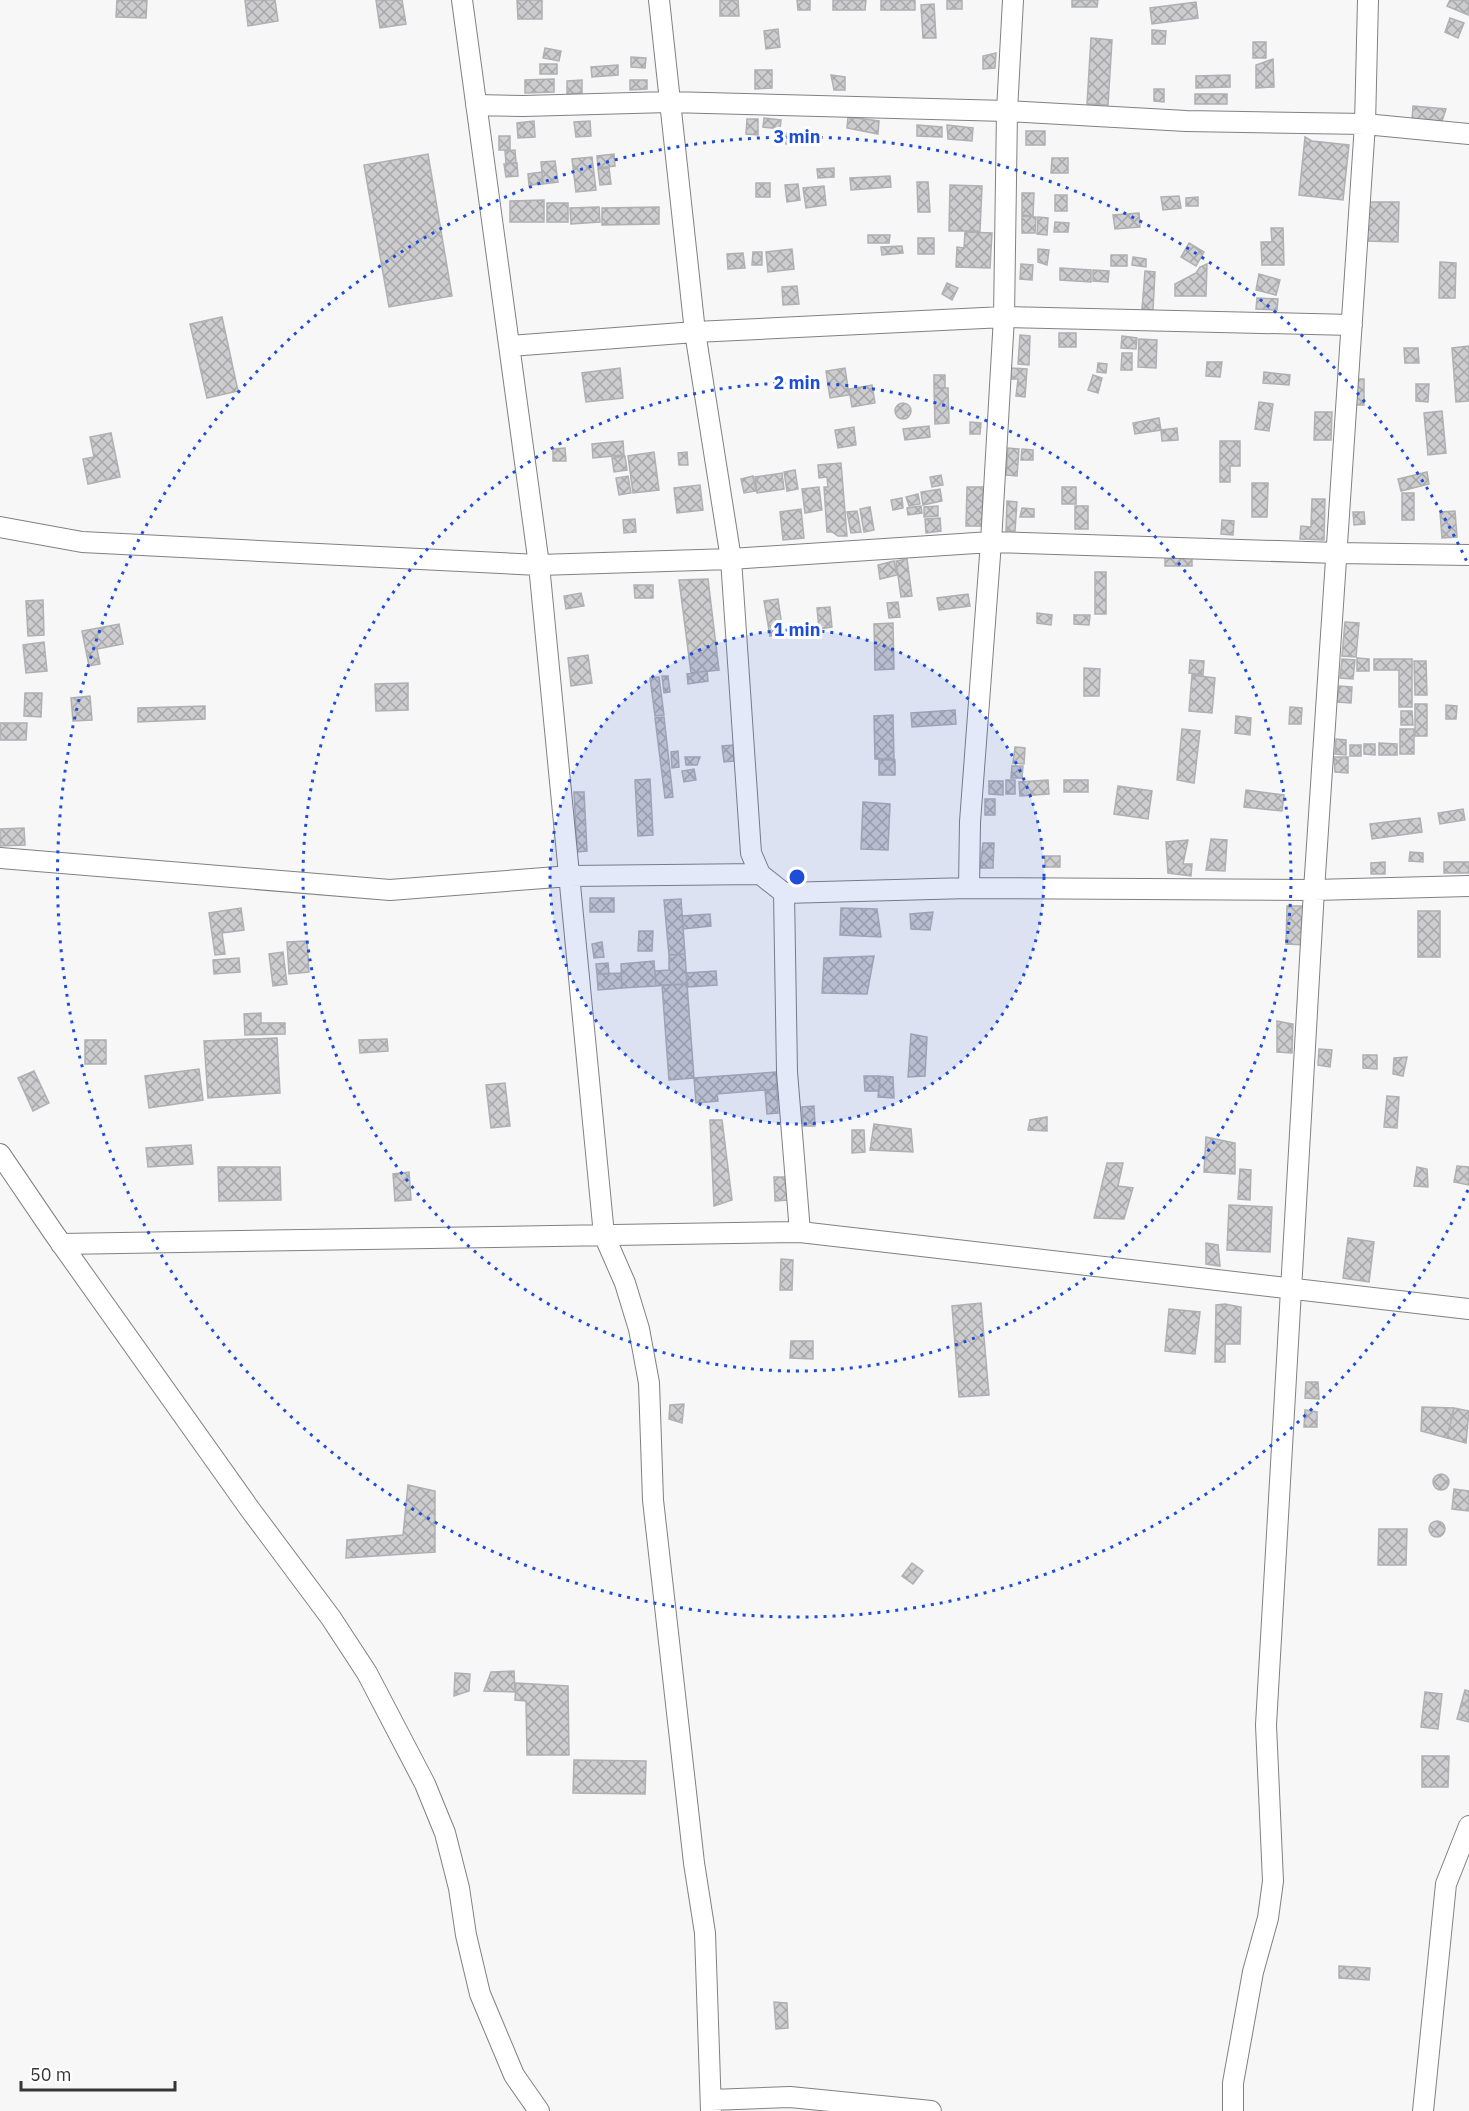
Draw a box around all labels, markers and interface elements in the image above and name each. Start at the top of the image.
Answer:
text: 3 min [773,125,821,148]
text: 2 min [773,371,821,394]
text: 1 min [773,618,821,641]
centre of rings [787,867,807,887]
scale bar [21,2054,176,2092]
text: 50 m [30,2063,72,2086]

